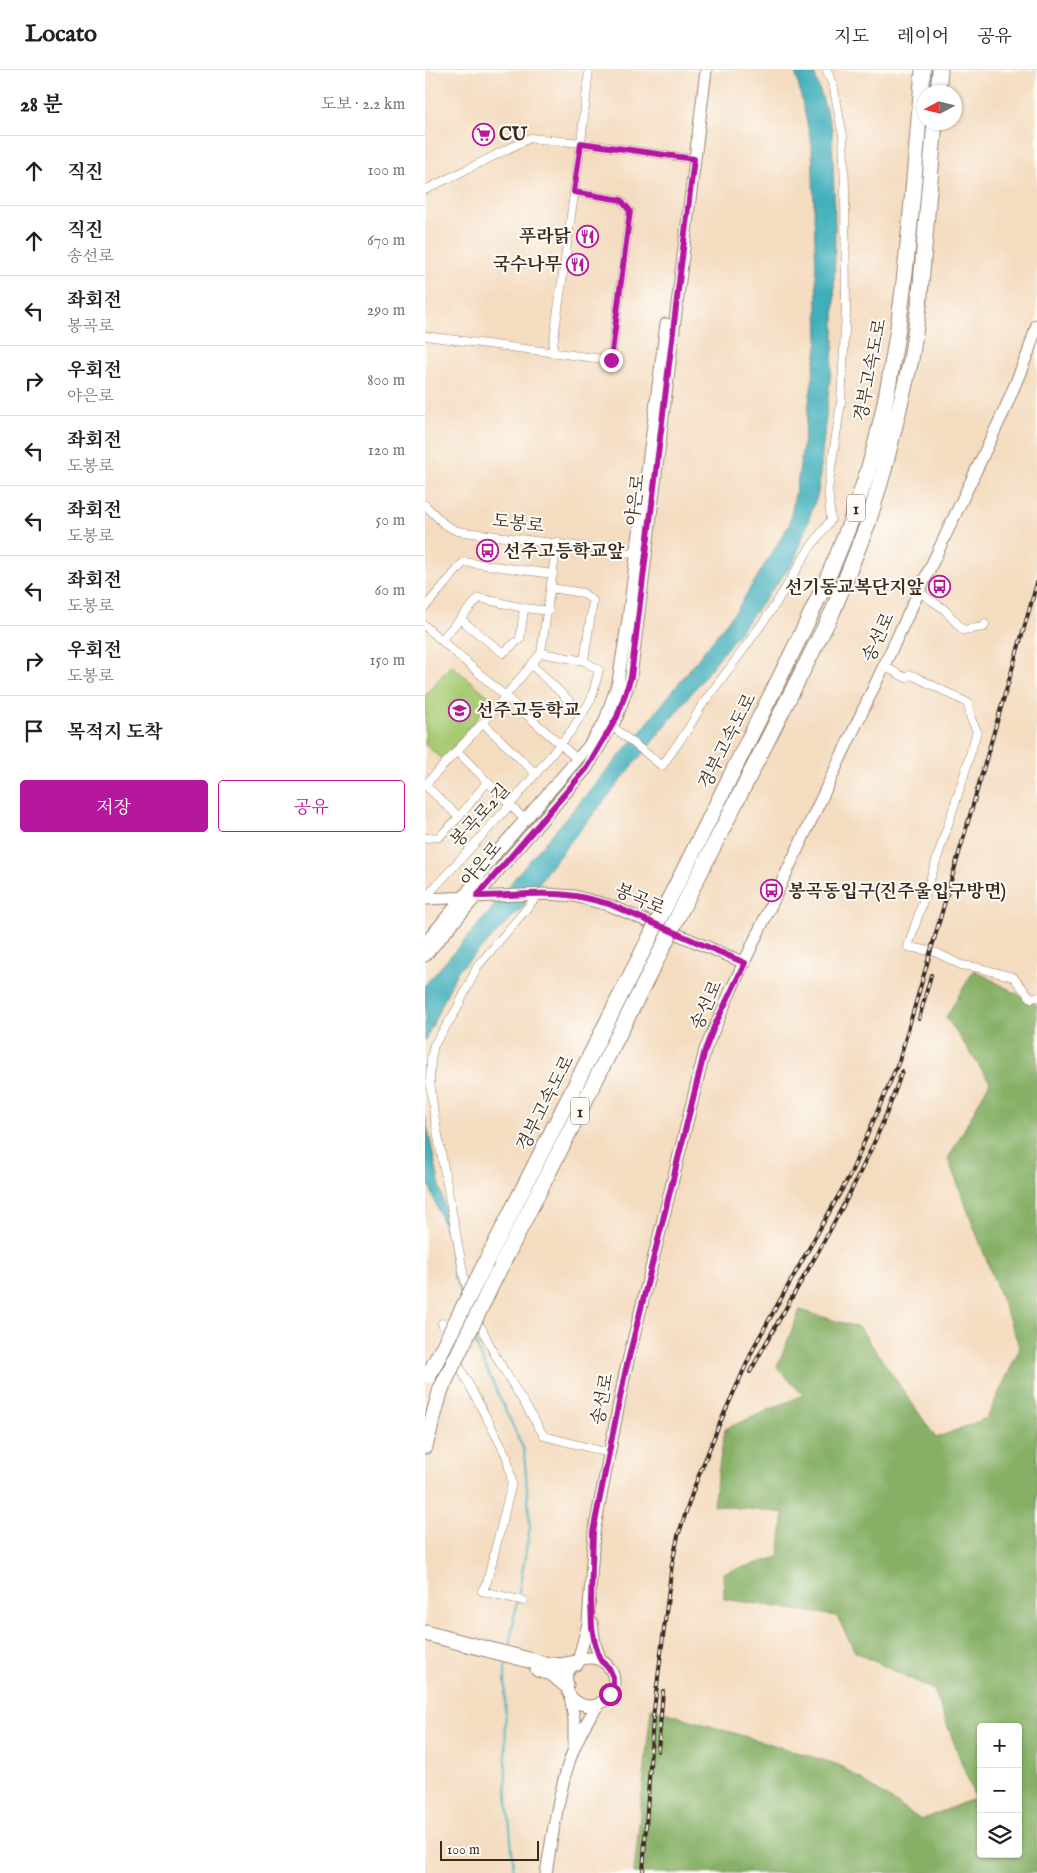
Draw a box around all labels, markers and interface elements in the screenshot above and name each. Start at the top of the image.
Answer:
text: Locato [25,19,97,50]
text: 지도 [834,26,869,49]
text: 레이어 [897,26,949,49]
text: 공유 [977,26,1012,49]
north arrow [917,85,962,130]
text: 28 분 [20,92,63,119]
text: 도보 · 2.2 km [321,95,405,115]
supermarket icon: CU [471,122,495,146]
place label: CU [499,124,528,147]
icon: ahead [20,157,48,185]
text: 직진 [67,161,104,185]
text: 100 m [368,161,405,181]
text: 직진 [67,219,104,243]
restaurant icon: 푸라닭 [575,224,599,248]
place label: 푸라닭 [519,226,572,249]
icon: ahead [20,227,48,255]
text: 670 m [367,231,405,251]
text: 송선로 [67,247,113,267]
restaurant icon: 국수나무 [566,252,590,276]
place label: 국수나무 [492,254,563,277]
text: 좌회전 [67,289,122,313]
icon: left [20,297,48,325]
text: 290 m [367,301,405,321]
text: 봉곡로 [67,317,113,337]
street label: 경부고속도로 [850,317,893,424]
route end [600,349,623,372]
text: 우회전 [67,359,122,383]
icon: right [20,367,48,395]
text: 800 m [367,371,405,391]
text: 야은로 [67,387,113,407]
text: 좌회전 [67,429,122,453]
icon: left [20,437,48,465]
text: 120 m [368,441,405,461]
text: 도봉로 [67,457,113,477]
street label: 야은로 [622,473,651,527]
road number: 1 [847,494,865,522]
text: 좌회전 [67,499,122,523]
icon: left [20,507,48,535]
street label: 도봉로 [491,510,545,539]
text: 50 m [376,511,405,531]
text: 도봉로 [67,527,113,547]
bus stop icon: 선주고등학교앞 [475,539,499,563]
place label: 선주고등학교앞 [503,541,625,564]
text: 좌회전 [67,569,122,593]
bus stop icon: 선기동교복단지앞 [928,575,952,599]
icon: left [20,577,48,605]
place label: 선기동교복단지앞 [785,577,925,600]
text: 60 m [375,581,405,601]
text: 도봉로 [67,597,113,617]
street label: 송선로 [858,609,901,666]
text: 우회전 [67,639,122,663]
icon: right [20,647,48,675]
text: 150 m [370,651,405,671]
text: 도봉로 [67,667,113,687]
street label: 경부고속도로 [694,690,762,793]
school or university icon: 선주고등학교 [448,698,472,722]
place label: 선주고등학교 [476,700,581,723]
icon: arrive [20,717,48,745]
text: 목적지 도착 [67,721,163,745]
street label: 봉곡로2길 [446,779,516,853]
button: 저장 [20,780,208,832]
button: 공유 [218,780,405,832]
street label: 야은로 [457,838,508,892]
bus stop icon: 봉곡동입구(진주울입구방면) [760,879,784,903]
street label: 봉곡로 [611,880,668,921]
place label: 봉곡동입구(진주울입구방면) [788,881,1006,904]
street label: 송선로 [686,977,728,1034]
street label: 경부고속도로 [512,1052,580,1155]
road number: 1 [571,1098,589,1124]
street label: 송선로 [587,1371,620,1427]
route start [599,1683,622,1706]
map controls [977,1723,1022,1858]
button: + [977,1723,1022,1768]
button: − [977,1768,1022,1813]
button: layers [977,1813,1022,1858]
scale bar [440,1838,539,1861]
text: 100 m [447,1841,480,1859]

